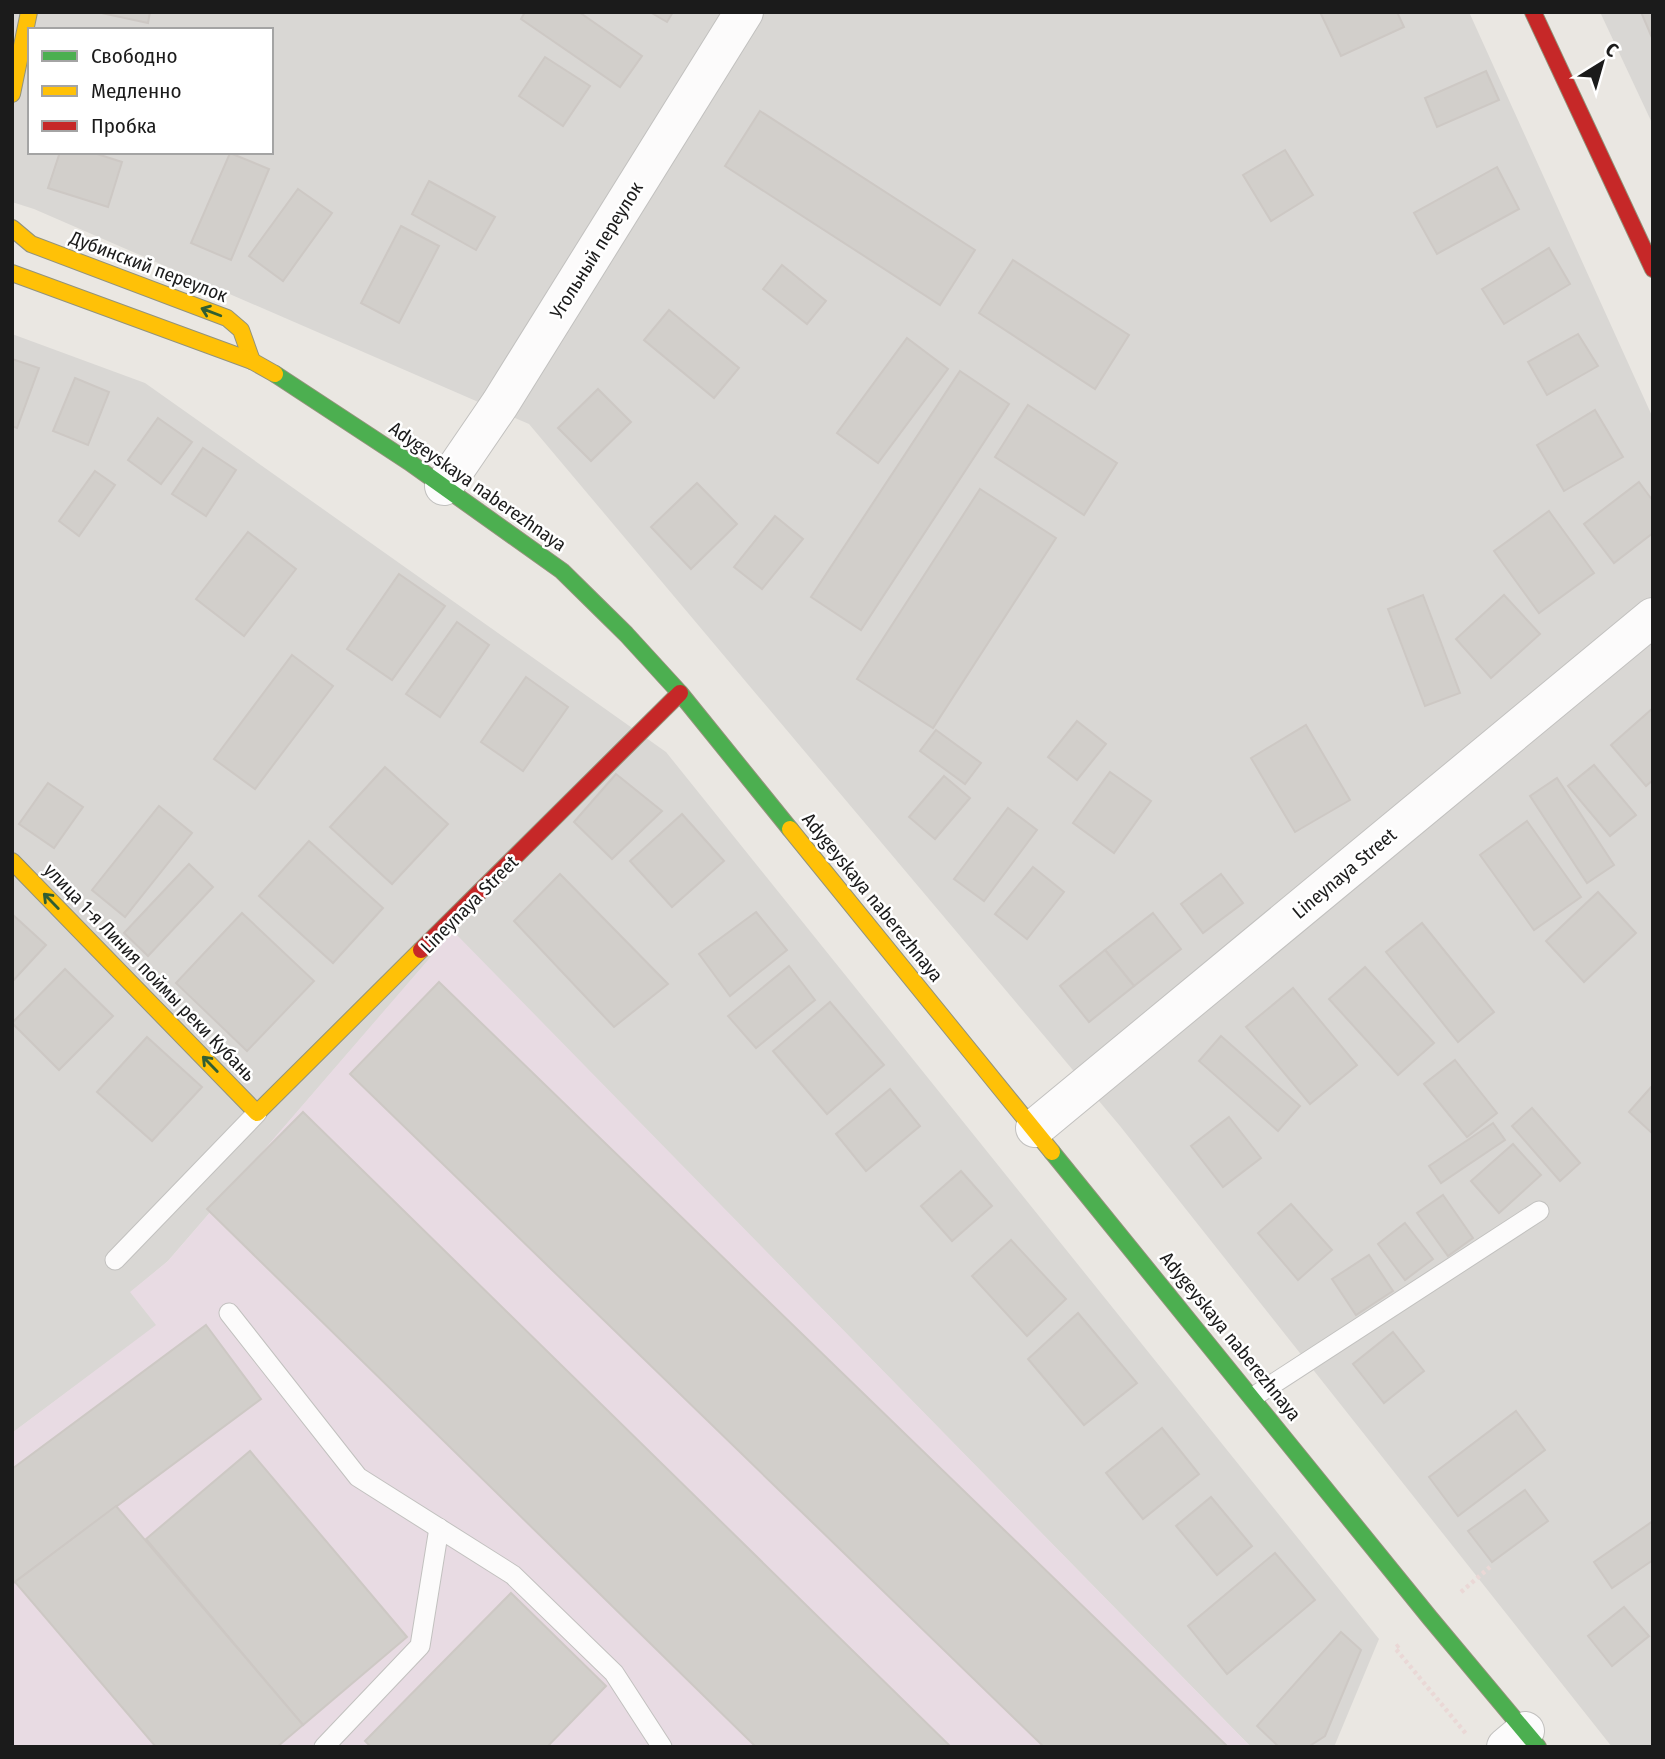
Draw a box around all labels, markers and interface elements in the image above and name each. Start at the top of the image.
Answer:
legend [28,28,273,154]
north arrow [1567,28,1637,98]
text: С [1601,38,1623,62]
text: Свободно [91,43,177,69]
text: Медленно [91,78,181,104]
text: Пробка [91,113,157,139]
street label: Угольный переулок [544,177,648,324]
street label: Дубинский переулок [66,225,231,307]
one-way arrow [201,305,223,317]
street label: Adygeyskaya naberezhnaya [385,417,571,556]
street label: Adygeyskaya naberezhnaya [797,808,948,986]
street label: Lineynaya Street [1288,823,1402,924]
street label: Lineynaya Street [416,850,524,958]
street label: улица 1-я Линия поймы реки Кубань [39,859,260,1086]
one-way arrow [43,893,60,910]
one-way arrow [201,1056,218,1073]
street label: Adygeyskaya naberezhnaya [1155,1247,1306,1425]

